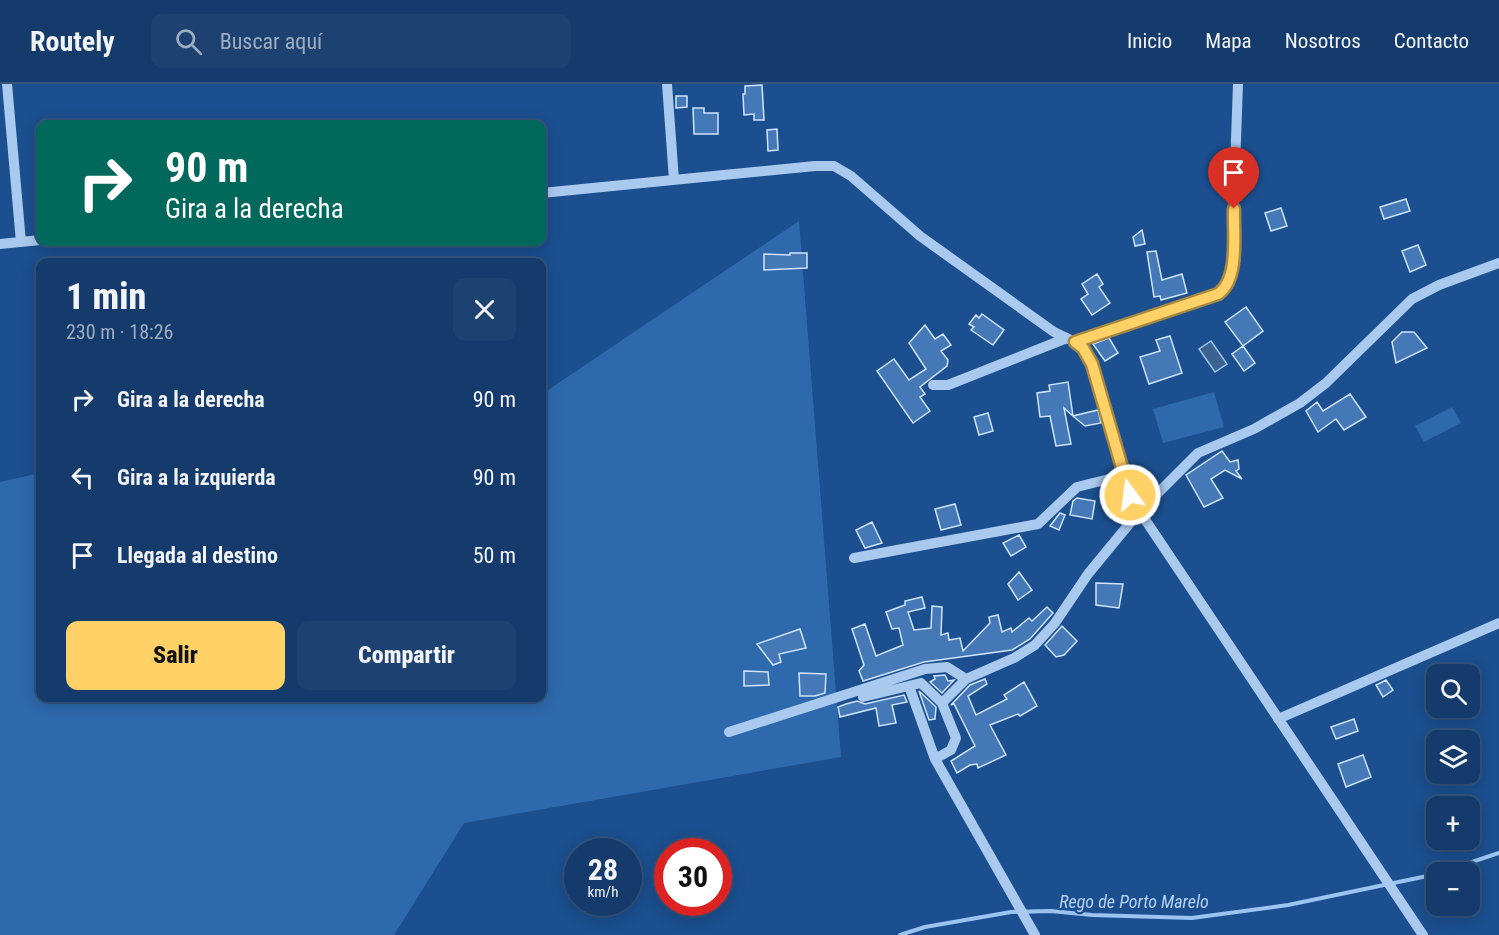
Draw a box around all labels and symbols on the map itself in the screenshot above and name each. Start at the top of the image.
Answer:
pin [1208,147,1259,209]
position arrow [1098,463,1162,527]
speed limit sign: 30 [654,838,732,916]
water label: Rego de Porto Marelo [1059,891,1209,912]

